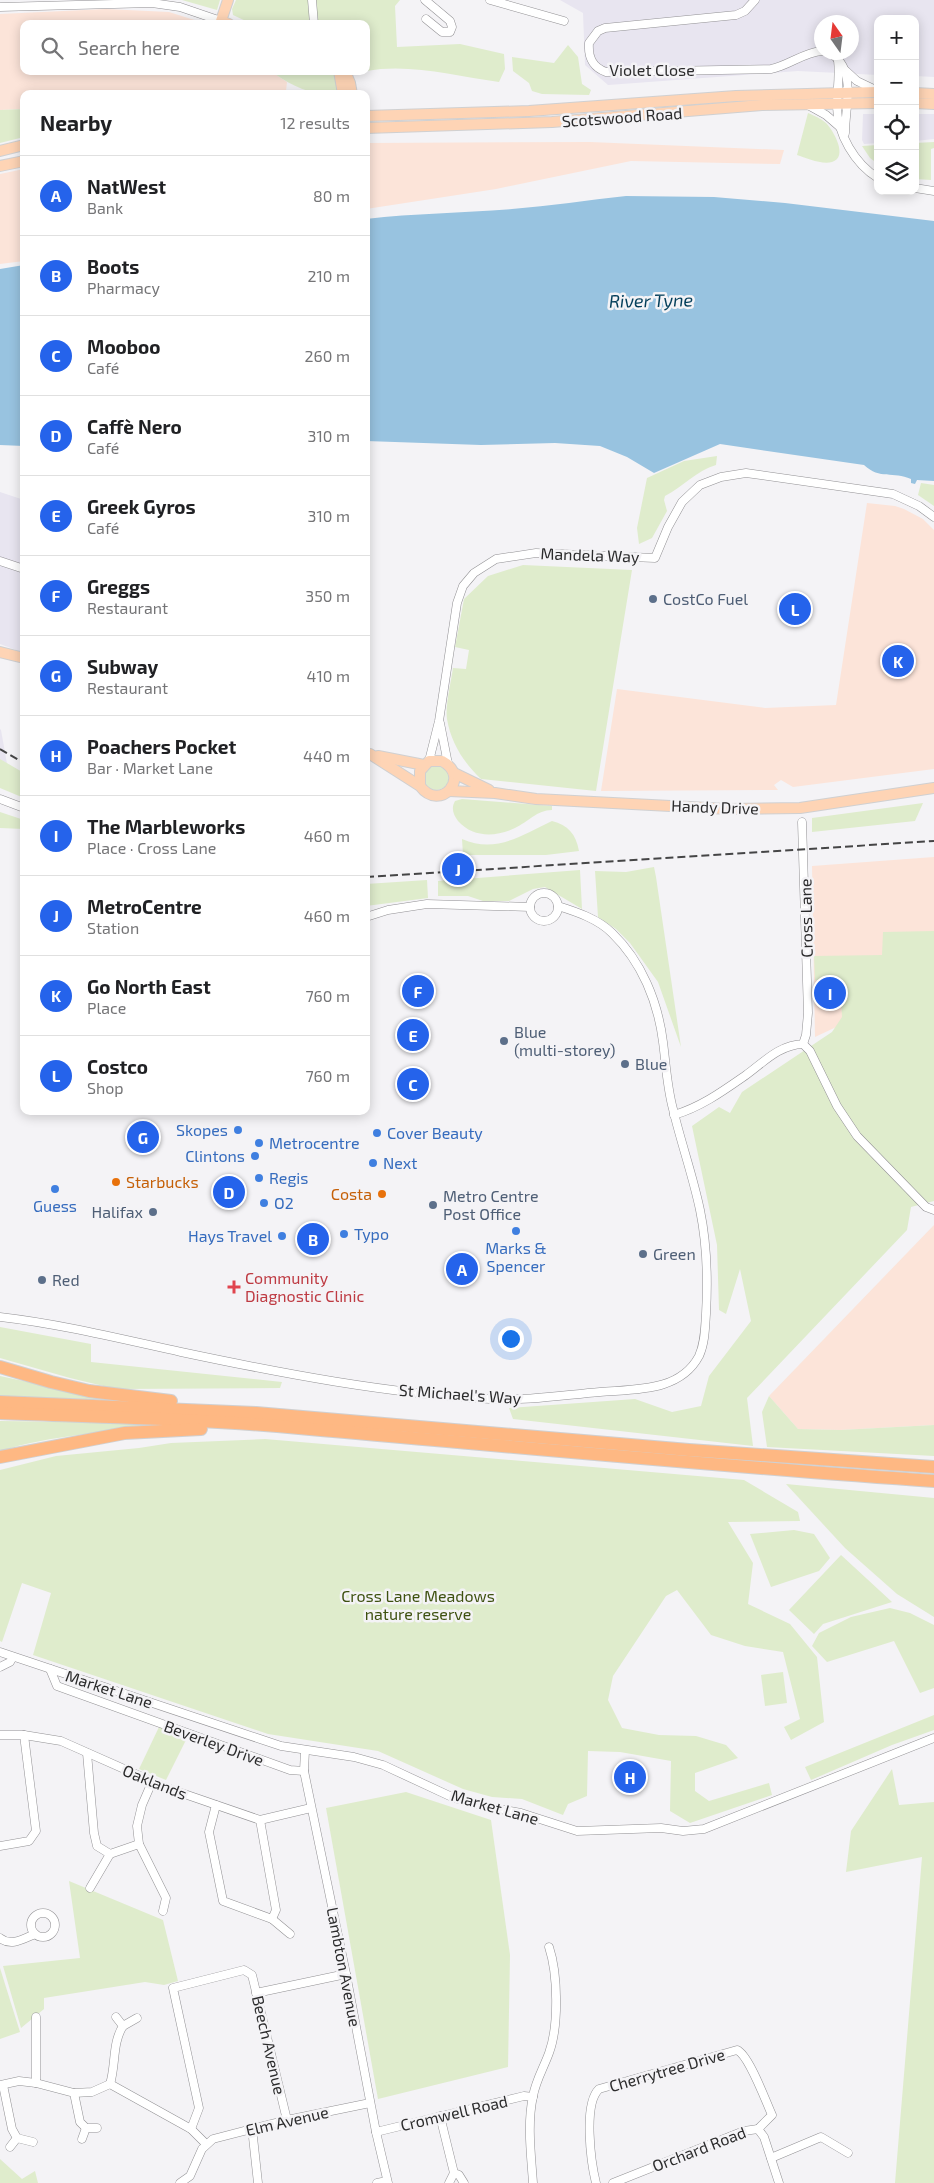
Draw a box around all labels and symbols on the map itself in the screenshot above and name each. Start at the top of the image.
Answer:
north arrow [814,15,859,60]
street label: Violet Close [609,60,695,79]
street label: Scotswood Road [561,103,683,130]
water label: River Tyne [609,288,694,312]
street label: Mandela Way [540,543,640,566]
place label: CostCo Fuel [663,589,748,608]
pin: L [779,590,811,628]
marker: CostCo Fuel [647,593,659,605]
pin: K [882,642,914,680]
street label: Handy Drive [671,795,759,818]
pin: J [442,850,474,888]
street label: Cross Lane [795,878,816,958]
pin: F [402,972,434,1010]
pin: I [814,974,846,1012]
pin: E [397,1016,429,1054]
place label: Blue (multi-storey) [514,1022,615,1059]
marker: Blue (multi-storey) [498,1035,510,1047]
place label: Blue [635,1054,667,1073]
marker: Blue [619,1058,631,1070]
pin: C [397,1065,429,1103]
pin: G [127,1118,159,1156]
place label: Skopes [176,1120,228,1139]
place label: Cover Beauty [387,1123,483,1142]
marker: Skopes [232,1124,244,1136]
marker: Cover Beauty [371,1127,383,1139]
place label: Metrocentre [269,1133,360,1152]
marker: Metrocentre [253,1137,265,1149]
place label: Clintons [185,1146,245,1165]
marker: Clintons [249,1150,261,1162]
place label: Next [383,1153,417,1172]
marker: Next [367,1157,379,1169]
place label: Regis [269,1168,308,1187]
place label: Starbucks [126,1172,199,1191]
marker: Regis [253,1172,265,1184]
pin: D [213,1173,245,1211]
marker: Starbucks [110,1176,122,1188]
marker: Guess [49,1183,61,1195]
place label: Costa [331,1184,372,1203]
place label: Metro Centre Post Office [443,1186,539,1223]
marker: Costa [376,1188,388,1200]
place label: O2 [274,1193,294,1212]
place label: Guess [33,1196,77,1215]
marker: O2 [258,1197,270,1209]
marker: Metro Centre Post Office [427,1199,439,1211]
place label: Halifax [91,1202,144,1221]
marker: Halifax [147,1206,159,1218]
pin: B [297,1220,329,1258]
place label: Typo [354,1224,389,1243]
marker: Marks & Spencer [510,1225,522,1237]
place label: Hays Travel [188,1226,272,1245]
marker: Typo [338,1228,350,1240]
marker: Hays Travel [276,1230,288,1242]
place label: Marks & Spencer [485,1238,547,1275]
place label: Green [653,1244,696,1263]
marker: Green [637,1248,649,1260]
pin: A [446,1250,478,1288]
place label: Community Diagnostic Clinic [245,1268,364,1305]
place label: Red [52,1270,80,1289]
marker: Red [36,1274,48,1286]
marker: Community Diagnostic Clinic [227,1280,241,1294]
your location [498,1326,524,1352]
street label: St Michael's Way [398,1380,522,1407]
park label: Cross Lane Meadows nature reserve [341,1586,495,1623]
street label: Market Lane [63,1666,155,1712]
street label: Beverley Drive [162,1716,267,1769]
pin: H [614,1758,646,1796]
street label: Oaklands [120,1760,190,1803]
street label: Market Lane [449,1785,541,1828]
street label: Lambton Avenue [324,1905,365,2028]
street label: Beech Avenue [249,1994,290,2096]
street label: Cherrytree Drive [607,2044,727,2095]
street label: Cromwell Road [398,2091,509,2134]
street label: Elm Avenue [244,2102,330,2139]
street label: Orchard Road [649,2122,748,2175]

